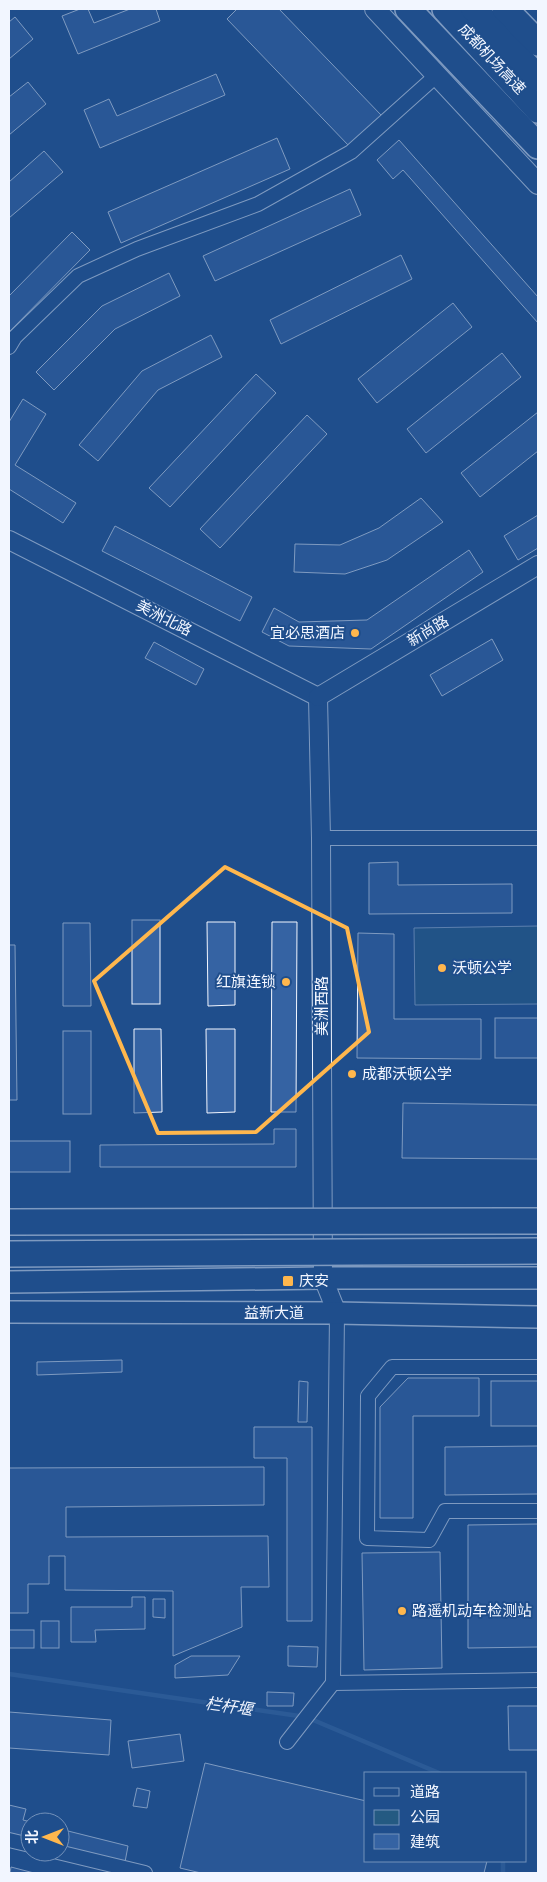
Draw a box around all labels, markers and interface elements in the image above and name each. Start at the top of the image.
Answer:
street label: 成都机场高速 [455,21,529,97]
street label: 美洲北路 [134,596,195,639]
street label: 新尚路 [405,613,451,649]
place label: 宜必思酒店 [270,625,345,641]
marker: 宜必思酒店 [349,627,361,639]
place label: 沃顿公学 [452,960,512,976]
marker: 沃顿公学 [436,962,448,974]
place label: 红旗连锁 [216,974,276,990]
marker: 红旗连锁 [280,976,292,988]
street label: 美洲西路 [313,976,330,1036]
place label: 成都沃顿公学 [362,1066,452,1082]
marker: 成都沃顿公学 [346,1068,358,1080]
place label: 庆安 [299,1273,329,1289]
marker: 庆安 [281,1274,295,1288]
street label: 益新大道 [244,1305,304,1321]
place label: 路遥机动车检测站 [412,1602,532,1619]
marker: 路遥机动车检测站 [396,1605,408,1617]
water label: 栏杆堰 [204,1695,257,1719]
legend [364,1772,527,1862]
text: 道路 [410,1784,440,1800]
text: 公园 [410,1809,440,1825]
north arrow [20,1812,70,1862]
text: 北 [25,1830,40,1844]
text: 建筑 [410,1834,440,1850]

